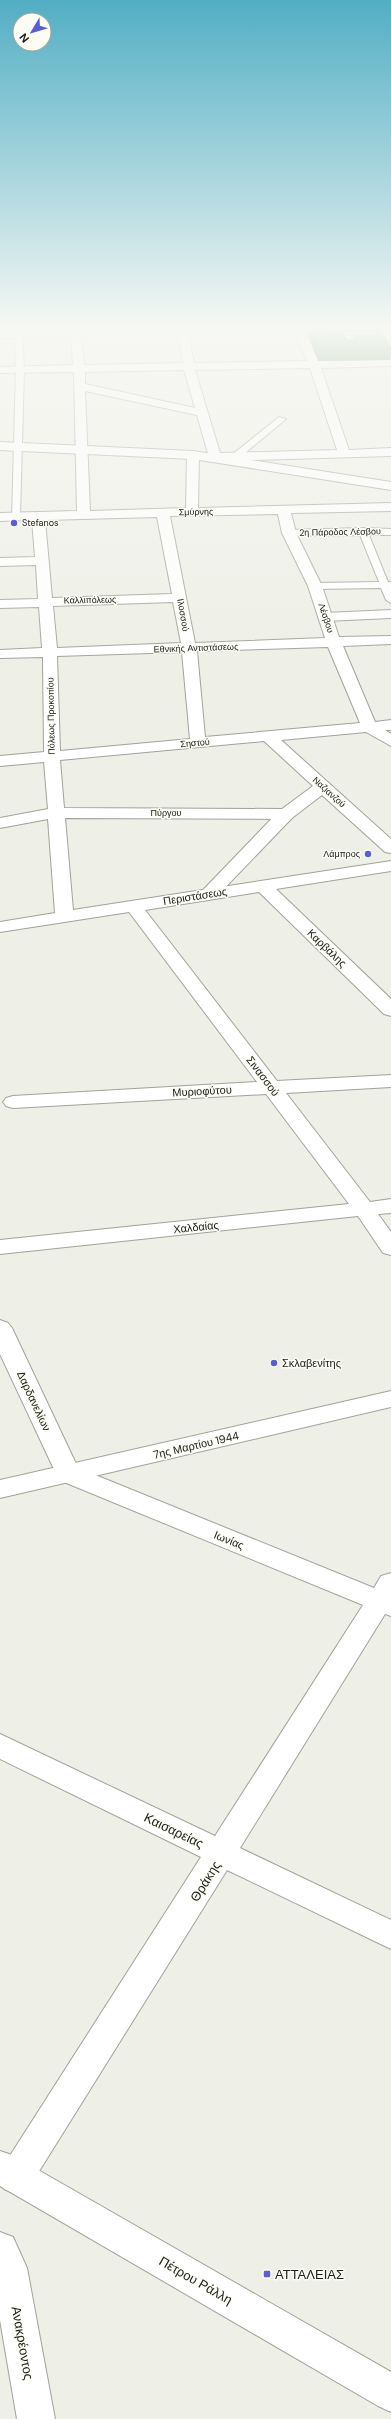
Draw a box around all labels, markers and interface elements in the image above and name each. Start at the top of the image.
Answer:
north arrow [12,12,52,52]
text: N [16,31,32,46]
street label: Σμύρνης [179,506,214,518]
place label: Stefanos [22,517,59,529]
marker: Stefanos [9,518,19,528]
street label: 2η Πάροδος Λέσβου [299,525,381,539]
street label: Καλλιπόλεως [64,594,117,606]
street label: Ιλοσσού [174,598,192,632]
street label: Λέσβου [315,602,337,635]
street label: Εθνικής Αντιστάσεως [153,641,239,655]
street label: Πόλεως Προκοπίου [44,677,58,755]
street label: Σηστού [180,736,210,750]
street label: Ναζιανζού [310,774,348,810]
street label: Πύργου [151,807,182,819]
place label: Λάμπρος [323,848,361,860]
marker: Λάμπρος [363,849,373,859]
street label: Περιστάσεως [162,884,228,908]
street label: Καρβάλης [304,926,350,970]
street label: Σινασσού [243,1053,283,1099]
street label: Μυριοφύτου [172,1082,232,1100]
street label: Χαλδαίας [173,1218,219,1236]
place label: Σκλαβενίτης [282,1356,341,1370]
marker: Σκλαβενίτης [269,1358,279,1368]
street label: Δαρδανελίων [14,1369,54,1434]
street label: 7ης Μαρτίου 1944 [152,1428,240,1462]
street label: Ιωνίας [212,1528,246,1552]
street label: Καισαρείας [141,1809,206,1852]
street label: Θράκης [186,1858,225,1905]
street label: Πέτρου Ράλλη [156,2253,235,2308]
place label: ΑΤΤΑΛΕΙΑΣ [275,2266,344,2283]
marker: ΑΤΤΑΛΕΙΑΣ [262,2269,272,2279]
street label: Ανακρέοντος [8,2305,37,2381]

